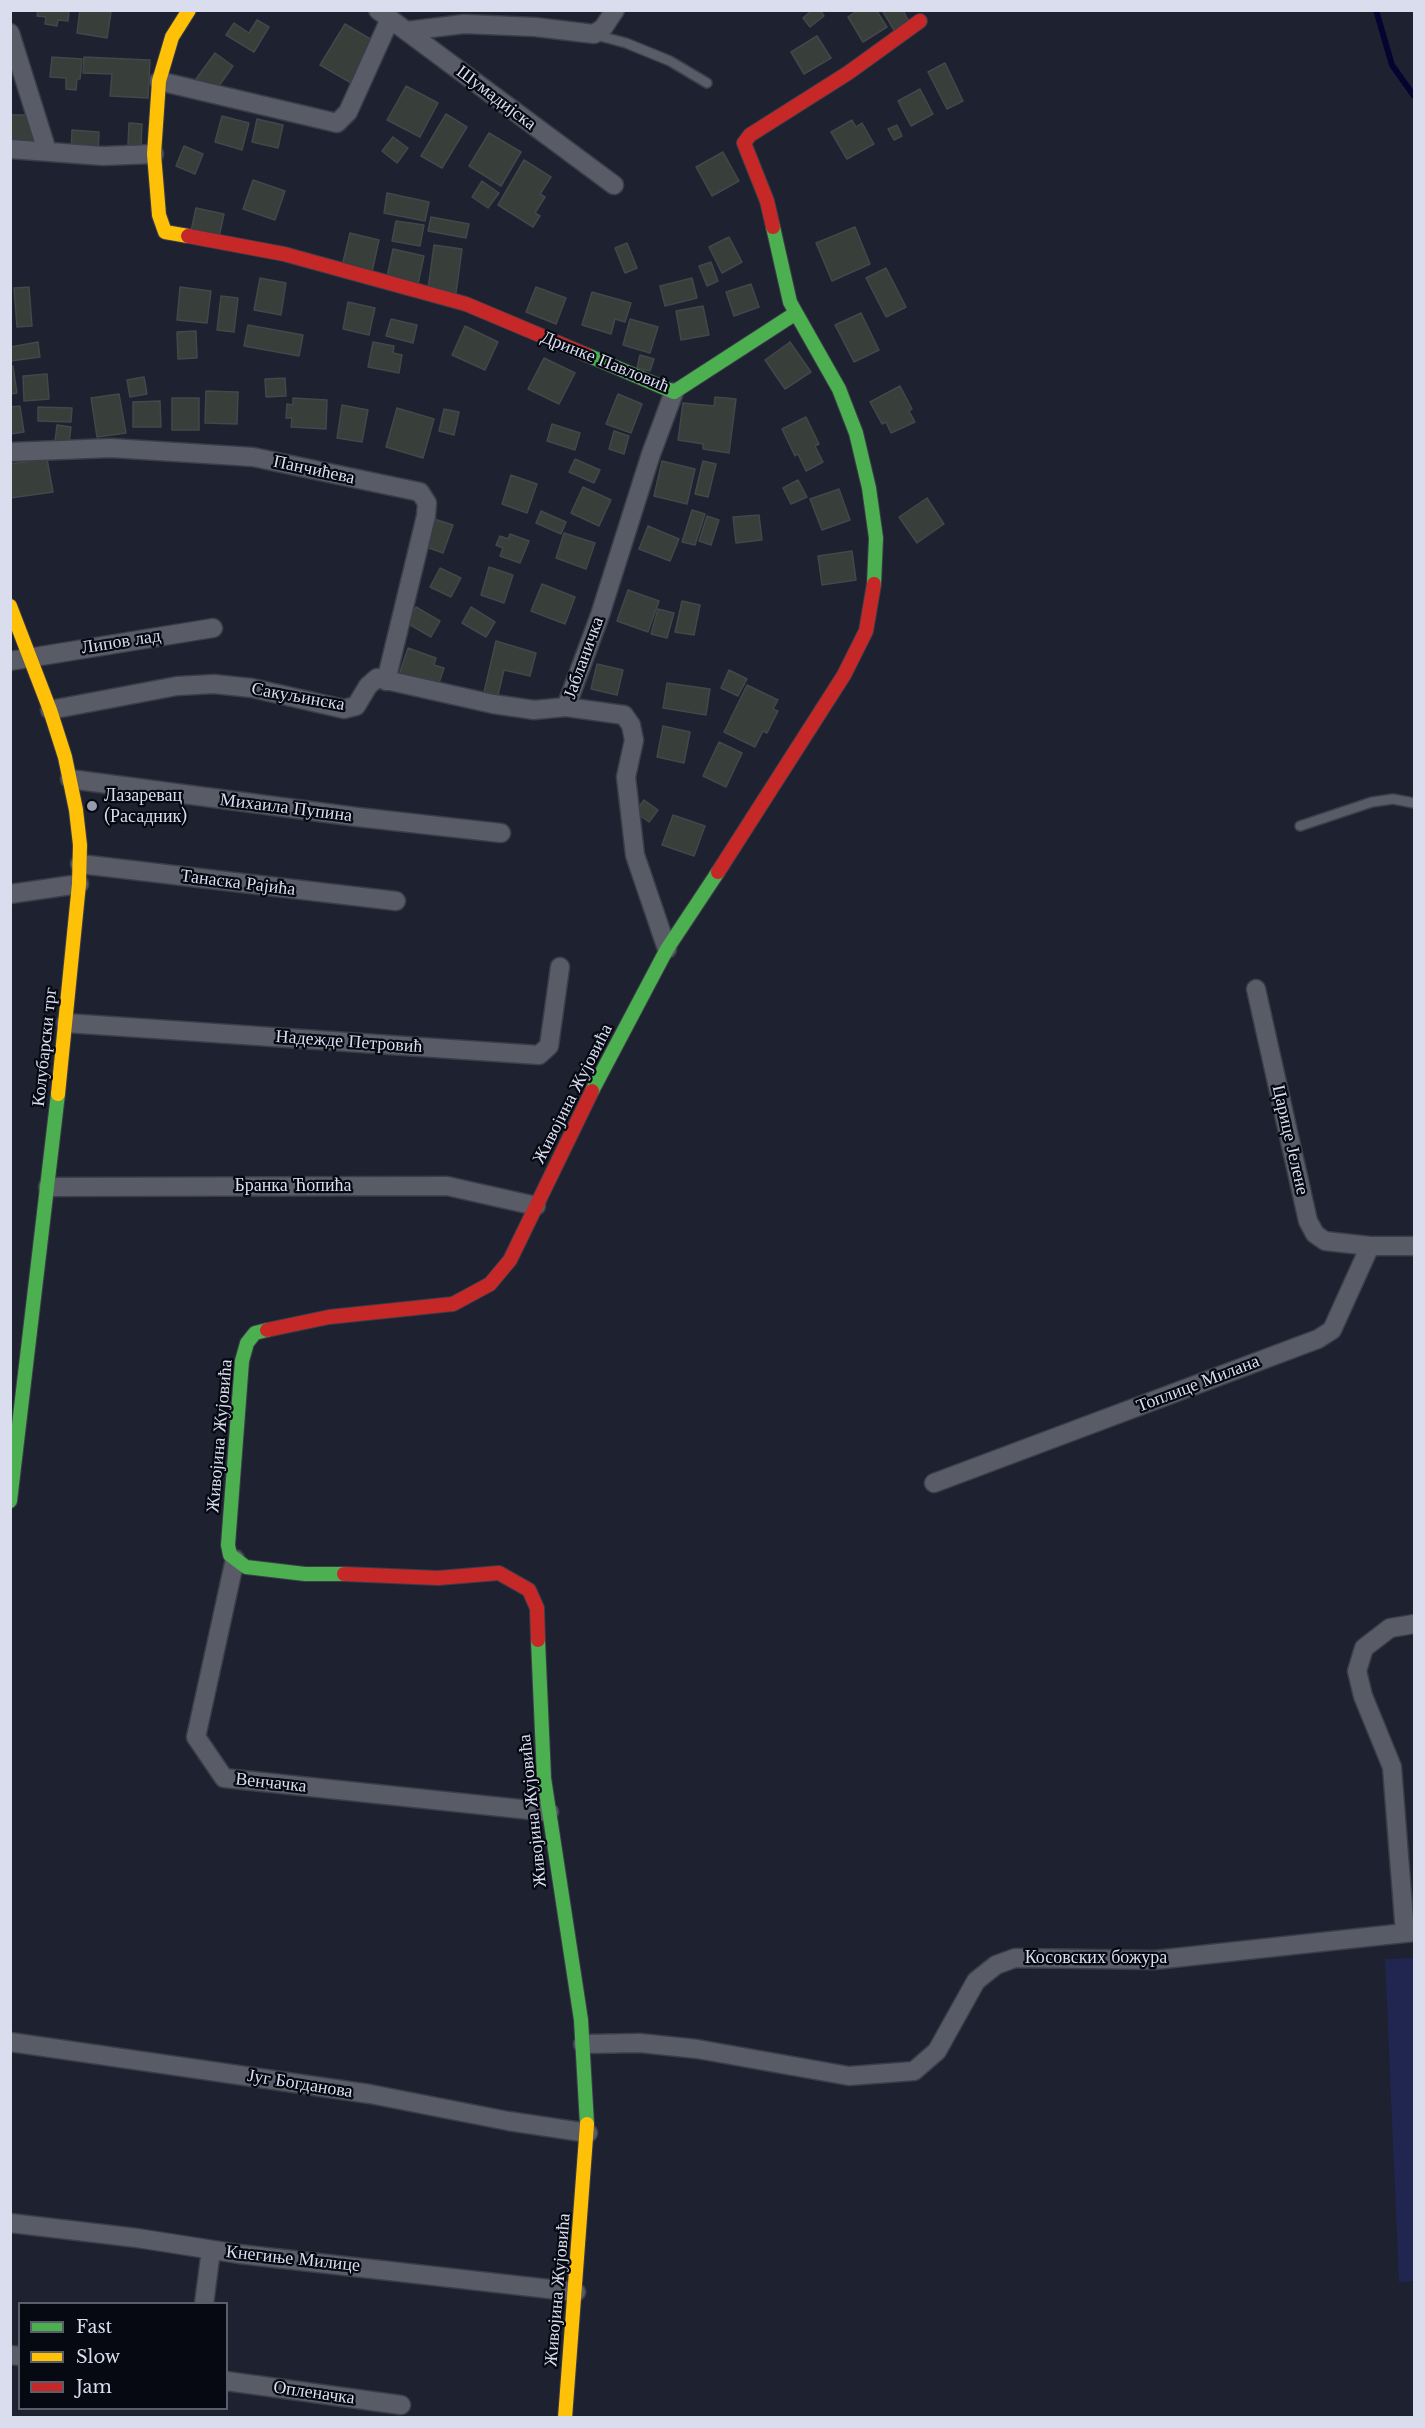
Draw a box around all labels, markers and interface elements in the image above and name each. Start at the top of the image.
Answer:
street label: Шумадијска [452,61,540,135]
street label: Дринке Павловић [538,326,672,398]
street label: Панчићева [271,451,357,489]
street label: Јабланичка [559,614,609,702]
street label: Липов лад [80,625,162,659]
street label: Сакуљинска [250,678,346,716]
place label: Лазаревац (Расадник) [104,785,187,828]
street label: Михаила Пупина [219,789,353,827]
marker: Лазаревац (Расадник) [85,799,99,813]
street label: Танаска Рајића [179,865,297,901]
street label: Колубарски трг [28,986,62,1108]
street label: Живојина Жујовића [528,1021,618,1167]
street label: Надежде Петровић [275,1026,423,1058]
street label: Царице Јелене [1267,1083,1313,1197]
street label: Бранка Ћопића [234,1175,352,1197]
street label: Топлице Милана [1133,1351,1263,1417]
street label: Живојина Жујовића [203,1358,237,1514]
street label: Живојина Жујовића [514,1733,552,1889]
street label: Венчачка [234,1769,308,1797]
street label: Косовских божура [1025,1947,1167,1969]
street label: Југ Богданова [246,2065,354,2103]
street label: Живојина Жујовића [541,2212,575,2368]
street label: Кнегиње Милице [225,2241,361,2277]
legend [18,2302,228,2410]
text: Fast [76,2316,112,2338]
text: Slow [76,2346,120,2368]
text: Jam [76,2376,112,2398]
street label: Опленачка [272,2377,356,2409]

